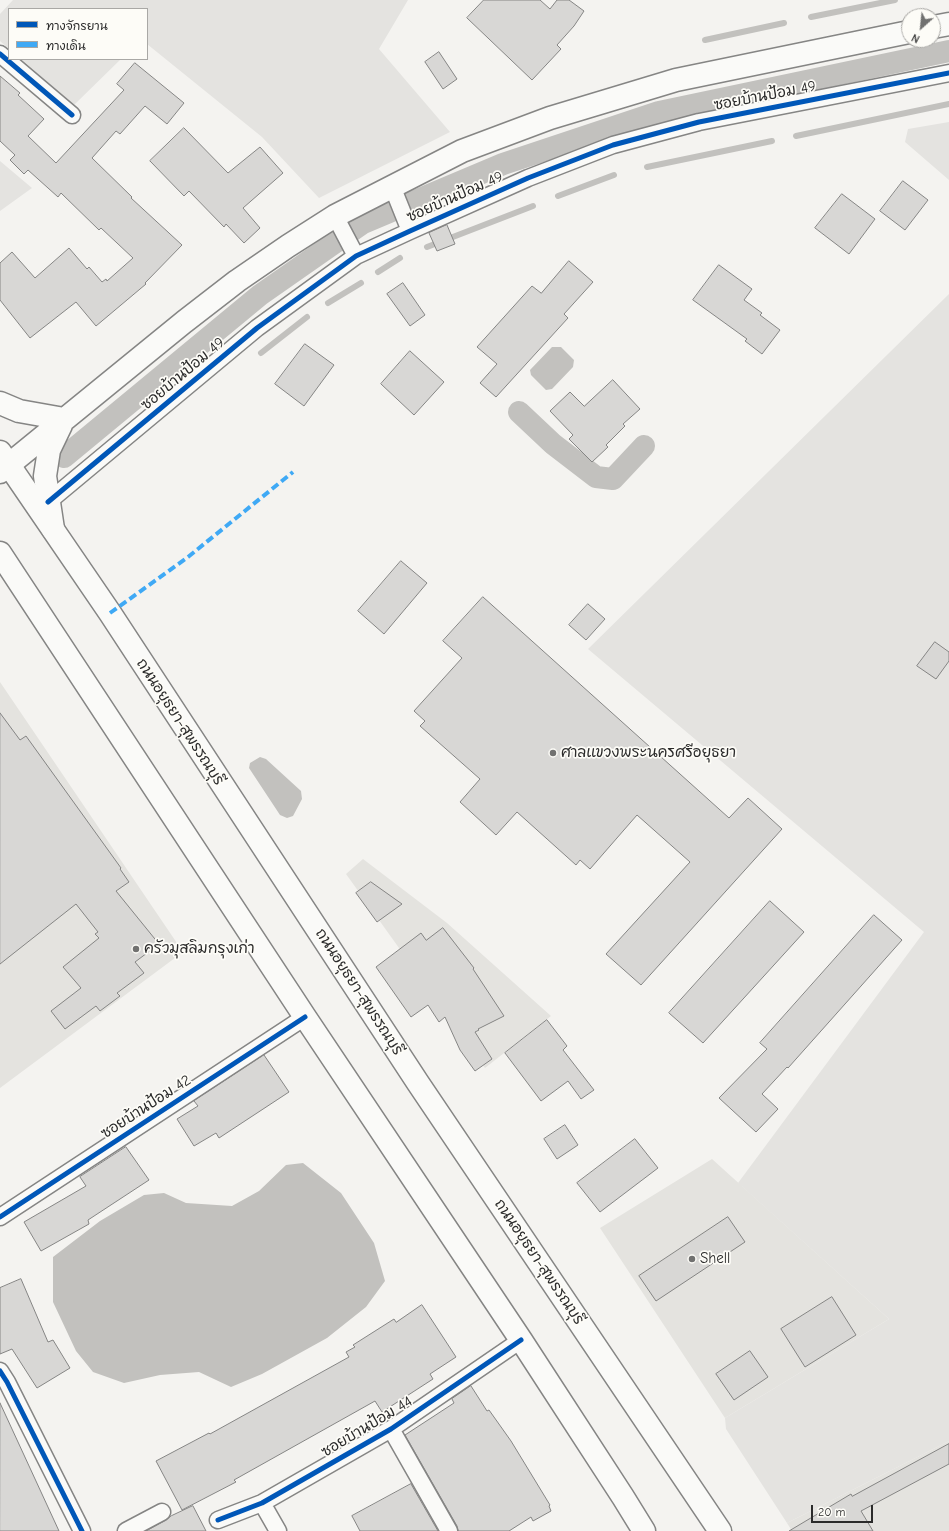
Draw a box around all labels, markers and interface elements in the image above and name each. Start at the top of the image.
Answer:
legend [8,8,148,60]
north arrow [901,8,941,48]
text: ทางจักรยาน [46,19,108,33]
text: N [910,31,922,46]
text: ทางเดิน [46,39,86,53]
street label: ซอยบ้านป้อม 49 [712,77,818,115]
street label: ซอยบ้านป้อม 49 [404,168,506,226]
street label: ซอยบ้านป้อม 49 [138,334,228,414]
street label: ถนนอยุธยา-สุพรรณบุรี [132,655,228,789]
place label: ศาลแขวงพระนครศรีอยุธยา [561,744,736,762]
marker: ศาลแขวงพระนครศรีอยุธยา [548,748,558,758]
street label: ถนนอยุธยา-สุพรรณบุรี [311,925,407,1059]
place label: ครัวมุสลิมกรุงเก่า [144,940,255,958]
marker: ครัวมุสลิมกรุงเก่า [131,944,141,954]
street label: ซอยบ้านป้อม 42 [98,1071,194,1143]
street label: ถนนอยุธยา-สุพรรณบุรี [490,1196,588,1328]
place label: Shell [700,1250,730,1268]
marker: Shell [687,1254,697,1264]
street label: ซอยบ้านป้อม 44 [318,1393,416,1461]
scale bar [813,1497,875,1523]
text: 20 m [818,1505,846,1519]

